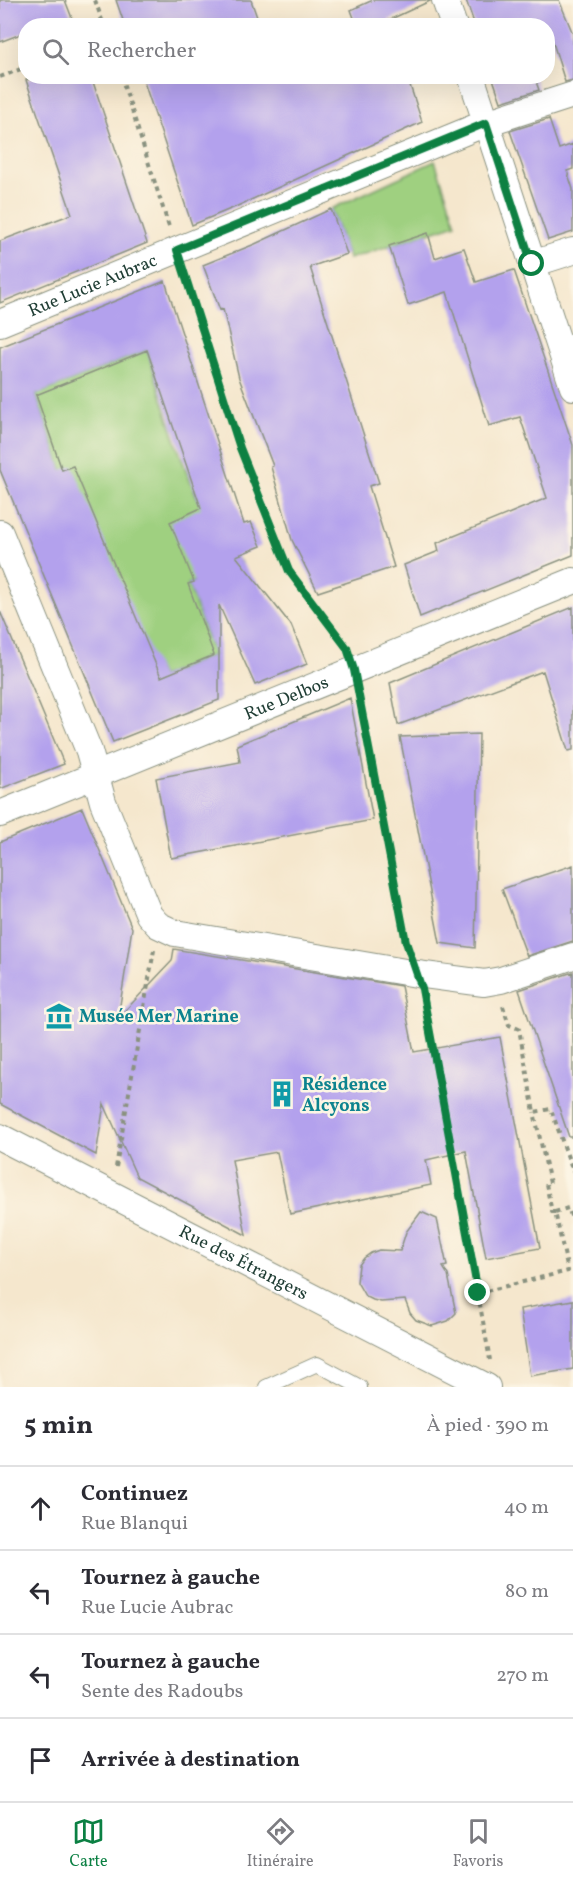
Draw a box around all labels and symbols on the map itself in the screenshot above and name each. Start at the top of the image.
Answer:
street label: Rue Lucie Aubrac [25,249,161,324]
route start [518,250,544,276]
street label: Rue Delbos [241,671,333,727]
museum icon: Musée Mer Marine [44,1001,74,1031]
place label: Musée Mer Marine [79,1005,239,1030]
place label: Résidence Alcyons [302,1073,387,1119]
building icon: Résidence Alcyons [267,1079,297,1109]
street label: Rue des Étrangers [174,1220,312,1307]
route end [464,1279,490,1305]

